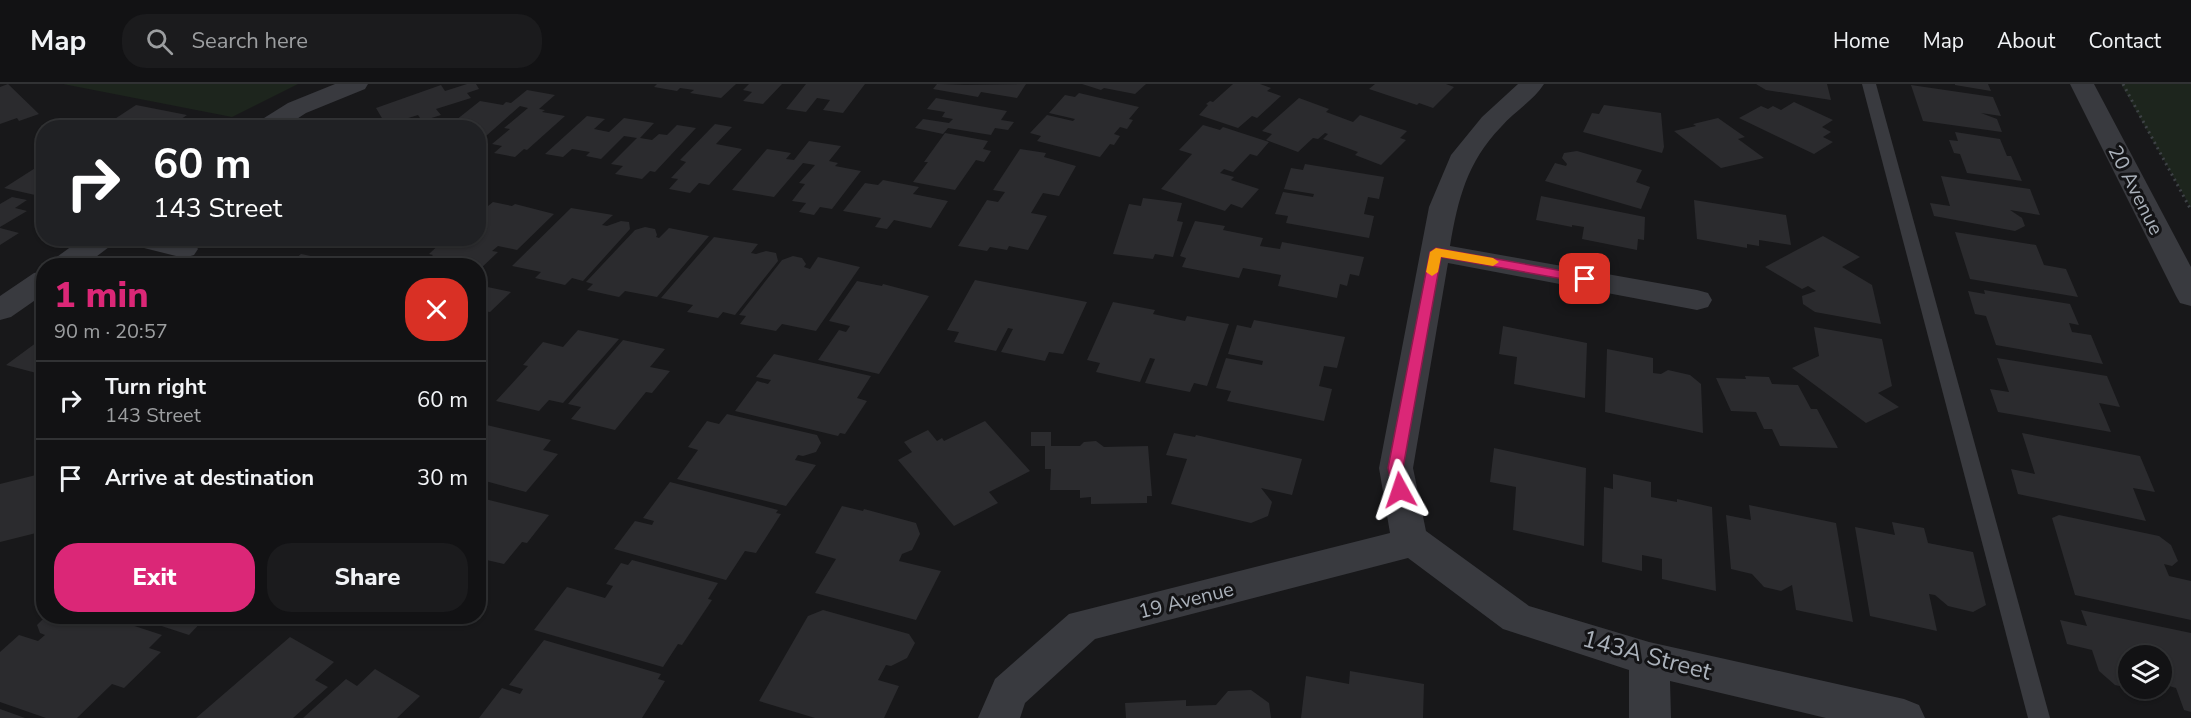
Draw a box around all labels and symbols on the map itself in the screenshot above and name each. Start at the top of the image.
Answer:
street label: 20 Avenue [2101,141,2170,240]
pin [1559,253,1610,304]
position arrow [1368,458,1432,522]
street label: 19 Avenue [1136,576,1237,625]
street label: 143A Street [1579,622,1716,688]

